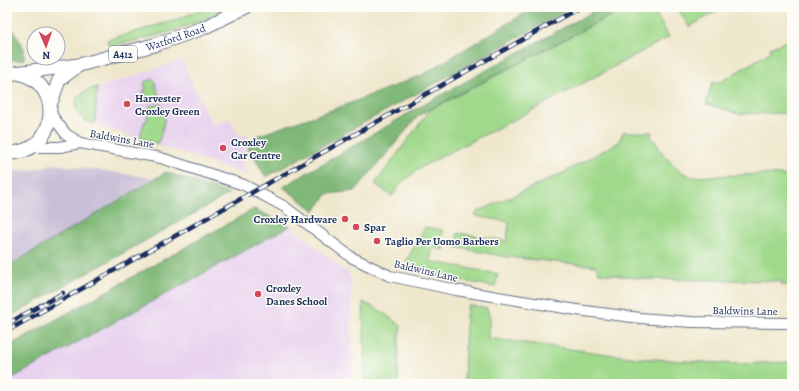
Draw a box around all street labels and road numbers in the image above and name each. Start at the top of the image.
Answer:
street label: Watford Road [143,20,208,55]
road number: A412 [109,46,137,62]
street label: Baldwins Lane [88,126,156,152]
street label: Baldwins Lane [392,256,460,286]
street label: Baldwins Lane [712,303,778,319]

